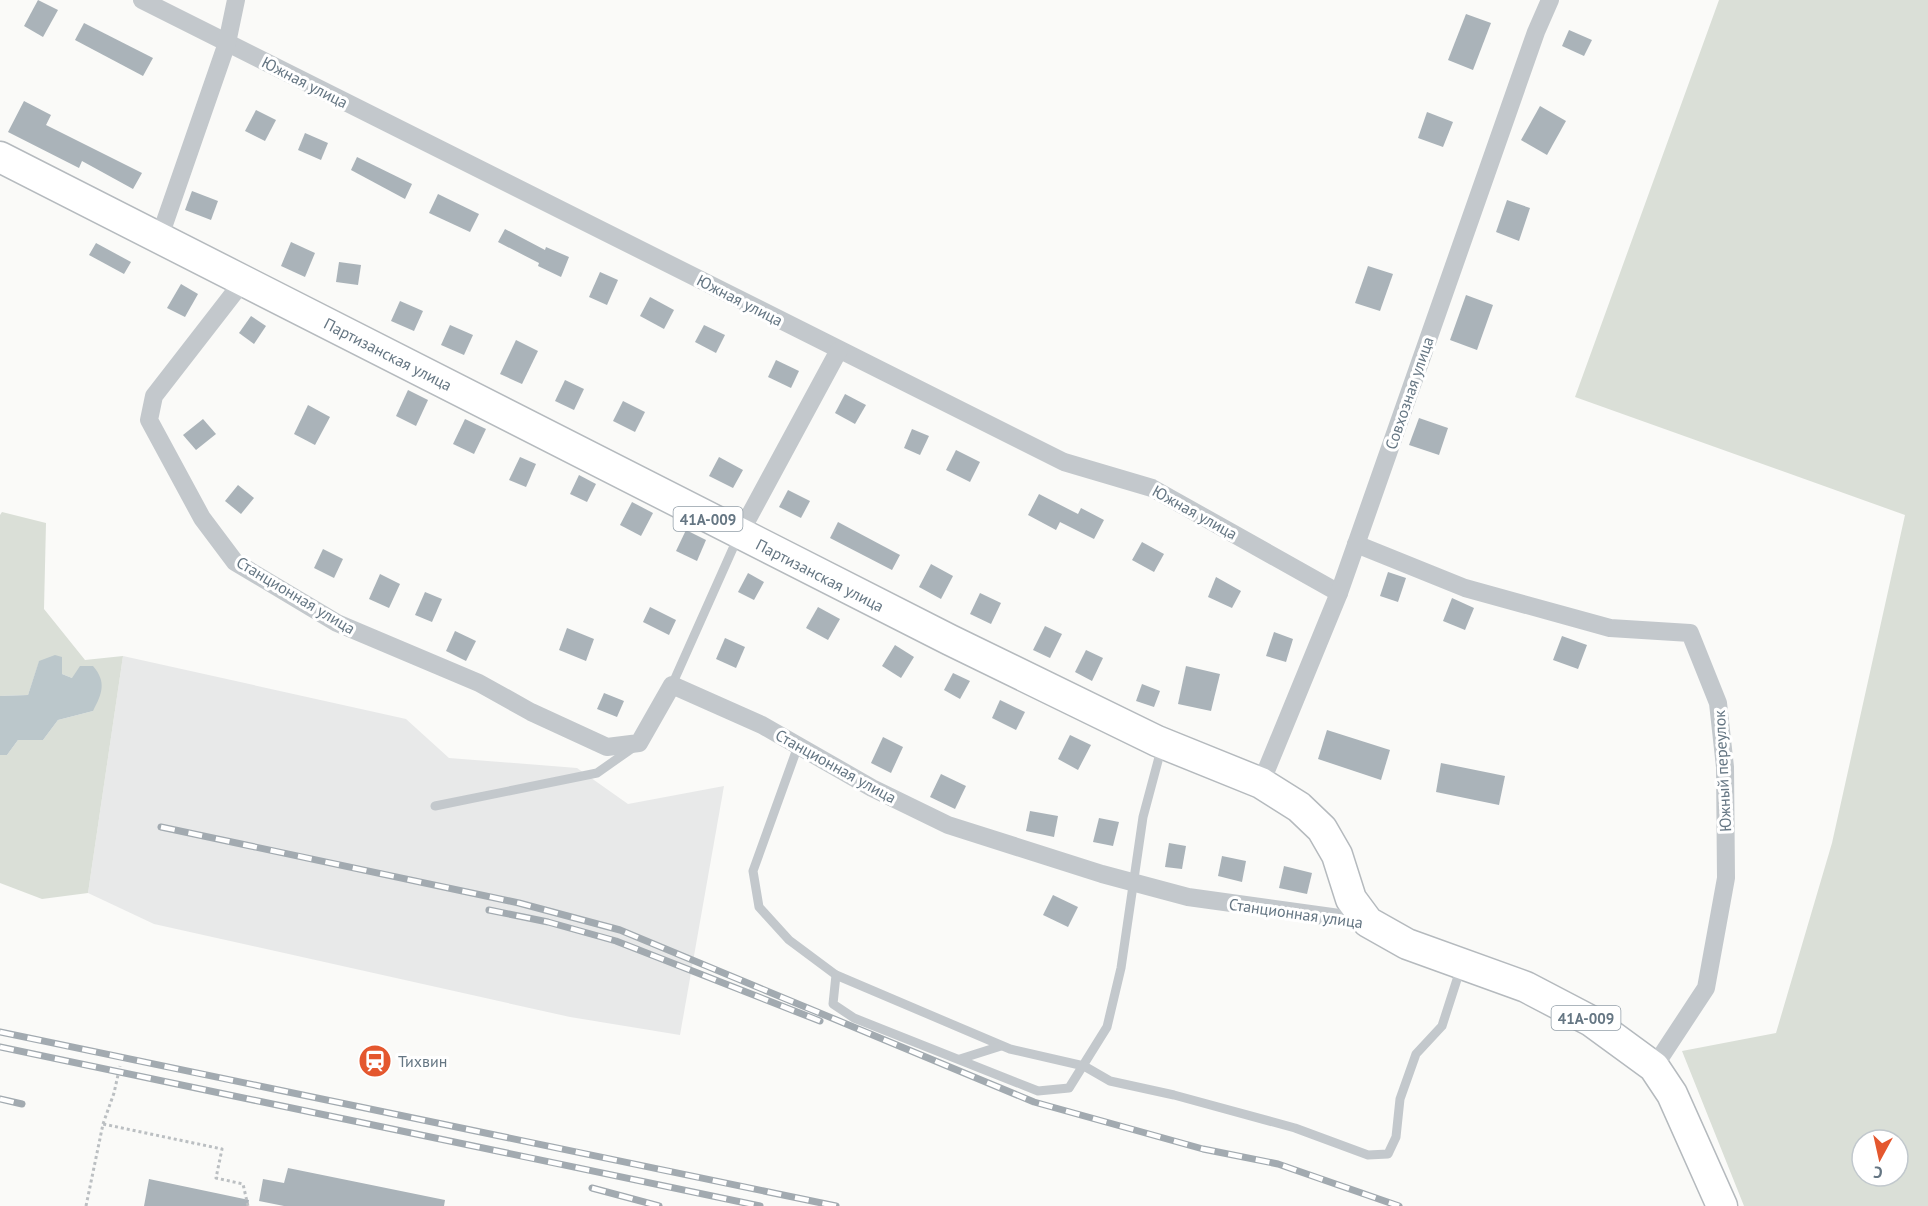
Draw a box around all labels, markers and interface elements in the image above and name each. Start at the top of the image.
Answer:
street label: Южная улица [259,52,351,112]
street label: Южная улица [694,270,786,330]
street label: Партизанская улица [321,313,455,395]
street label: Совхозная улица [1380,334,1438,452]
street label: Южная улица [1149,480,1241,544]
road number: 41А-009 [674,507,742,531]
street label: Партизанская улица [753,534,887,616]
street label: Станционная улица [233,552,359,638]
street label: Южный переулок [1709,709,1735,832]
street label: Станционная улица [772,725,900,807]
street label: Станционная улица [1228,894,1364,932]
road number: 41А-009 [1552,1006,1620,1030]
station icon: Тихвин [357,1043,393,1079]
place label: Тихвин [398,1051,447,1071]
north arrow [1850,1128,1910,1188]
text: С [1872,1162,1884,1183]

